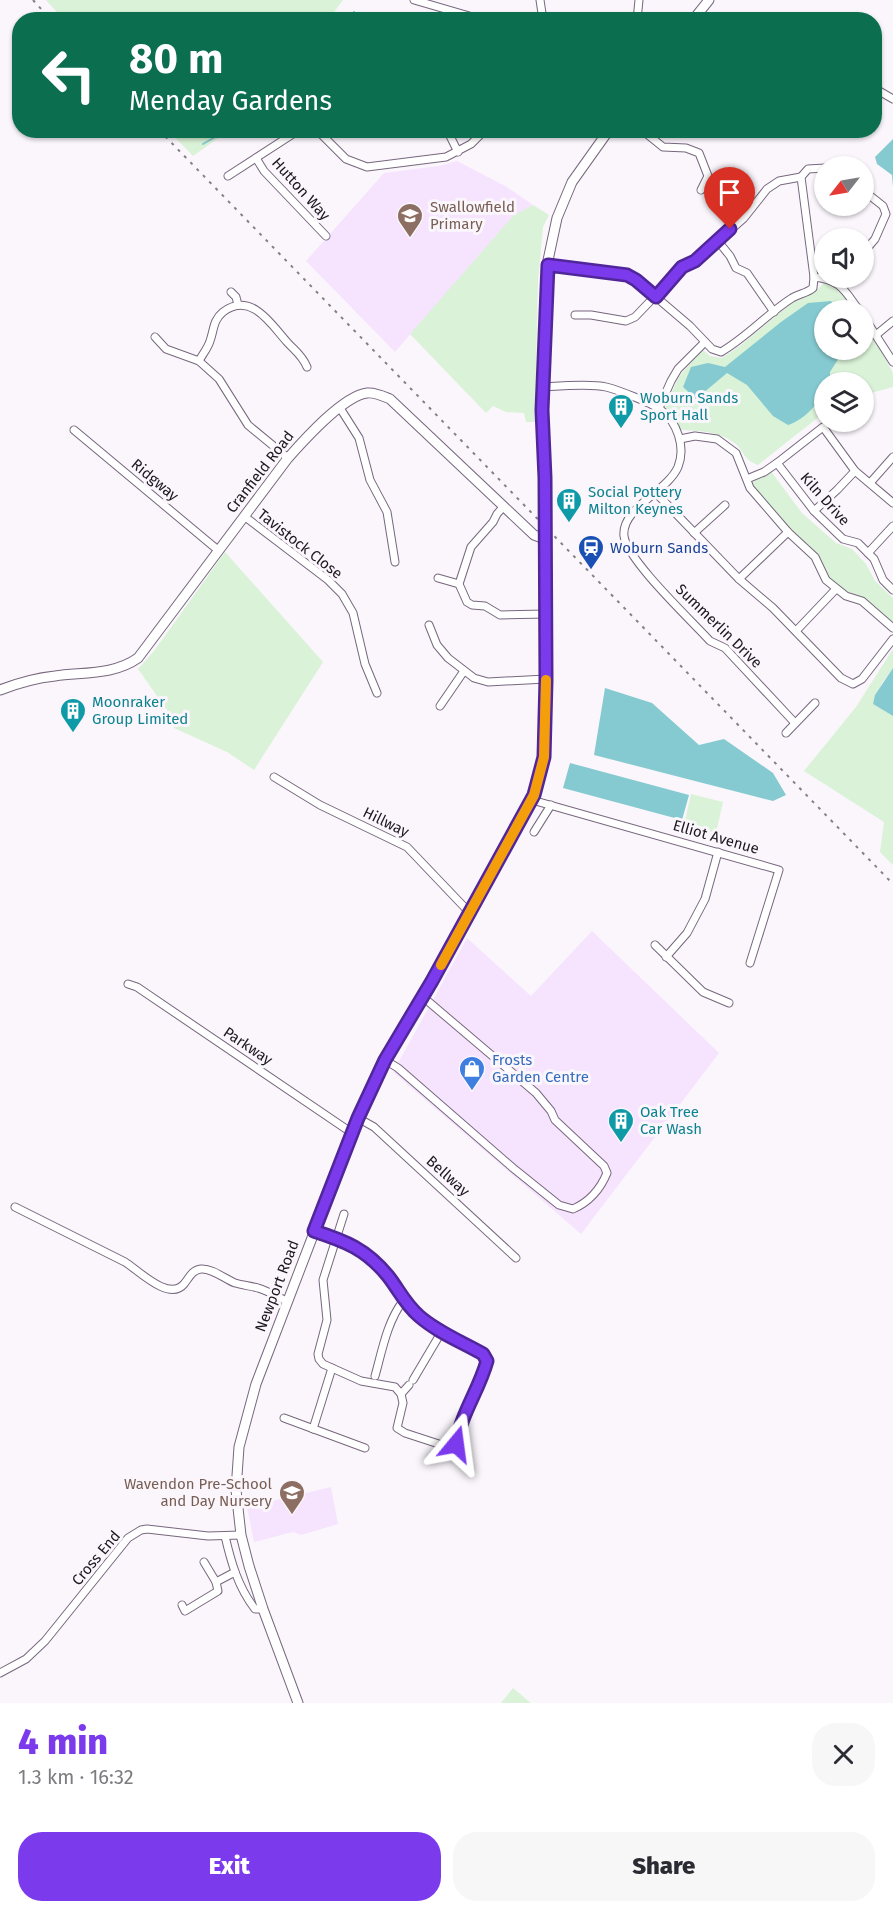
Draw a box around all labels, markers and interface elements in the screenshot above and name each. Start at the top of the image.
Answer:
text: 80 m [129,34,223,84]
icon: left [30,36,108,114]
text: Menday Gardens [129,85,332,117]
street label: Hutton Way [268,154,334,225]
north arrow [814,156,874,216]
map controls [814,156,874,432]
pin [704,167,755,229]
icon: arrive [713,176,746,209]
place label: Swallowfield Primary [430,198,515,233]
school or university icon: Swallowfield Primary [395,201,425,239]
button: sound [814,228,874,288]
button: search [814,300,874,360]
button: layers [814,372,874,432]
place label: Woburn Sands Sport Hall [640,389,738,424]
building icon: Woburn Sands Sport Hall [606,392,636,430]
street label: Cranfield Road [222,427,298,517]
street label: Ridgway [128,455,183,505]
street label: Kiln Drive [796,469,854,529]
place label: Social Pottery Milton Keynes [588,483,683,518]
building icon: Social Pottery Milton Keynes [554,486,584,524]
street label: Tavistock Close [254,505,346,583]
station icon: Woburn Sands [576,533,606,571]
place label: Woburn Sands [610,539,708,557]
street label: Summerlin Drive [672,580,766,672]
place label: Moonraker Group Limited [92,693,188,728]
building icon: Moonraker Group Limited [58,696,88,734]
street label: Hillway [360,803,413,841]
street label: Elliot Avenue [671,816,761,858]
street label: Parkway [220,1023,277,1069]
place label: Frosts Garden Centre [492,1051,589,1086]
shop icon: Frosts Garden Centre [457,1054,487,1092]
place label: Oak Tree Car Wash [640,1103,702,1138]
building icon: Oak Tree Car Wash [606,1106,636,1144]
street label: Bellway [423,1152,474,1200]
street label: Newport Road [251,1238,303,1334]
position arrow [424,1412,488,1476]
place label: Wavendon Pre-School and Day Nursery [124,1475,273,1510]
school or university icon: Wavendon Pre-School and Day Nursery [277,1478,307,1516]
street label: Cross End [68,1527,124,1589]
text: 4 min [18,1720,108,1764]
button: close [812,1723,875,1786]
text: 1.3 km · 16:32 [18,1765,134,1789]
button: Exit [18,1832,441,1901]
button: Share [453,1832,875,1901]

